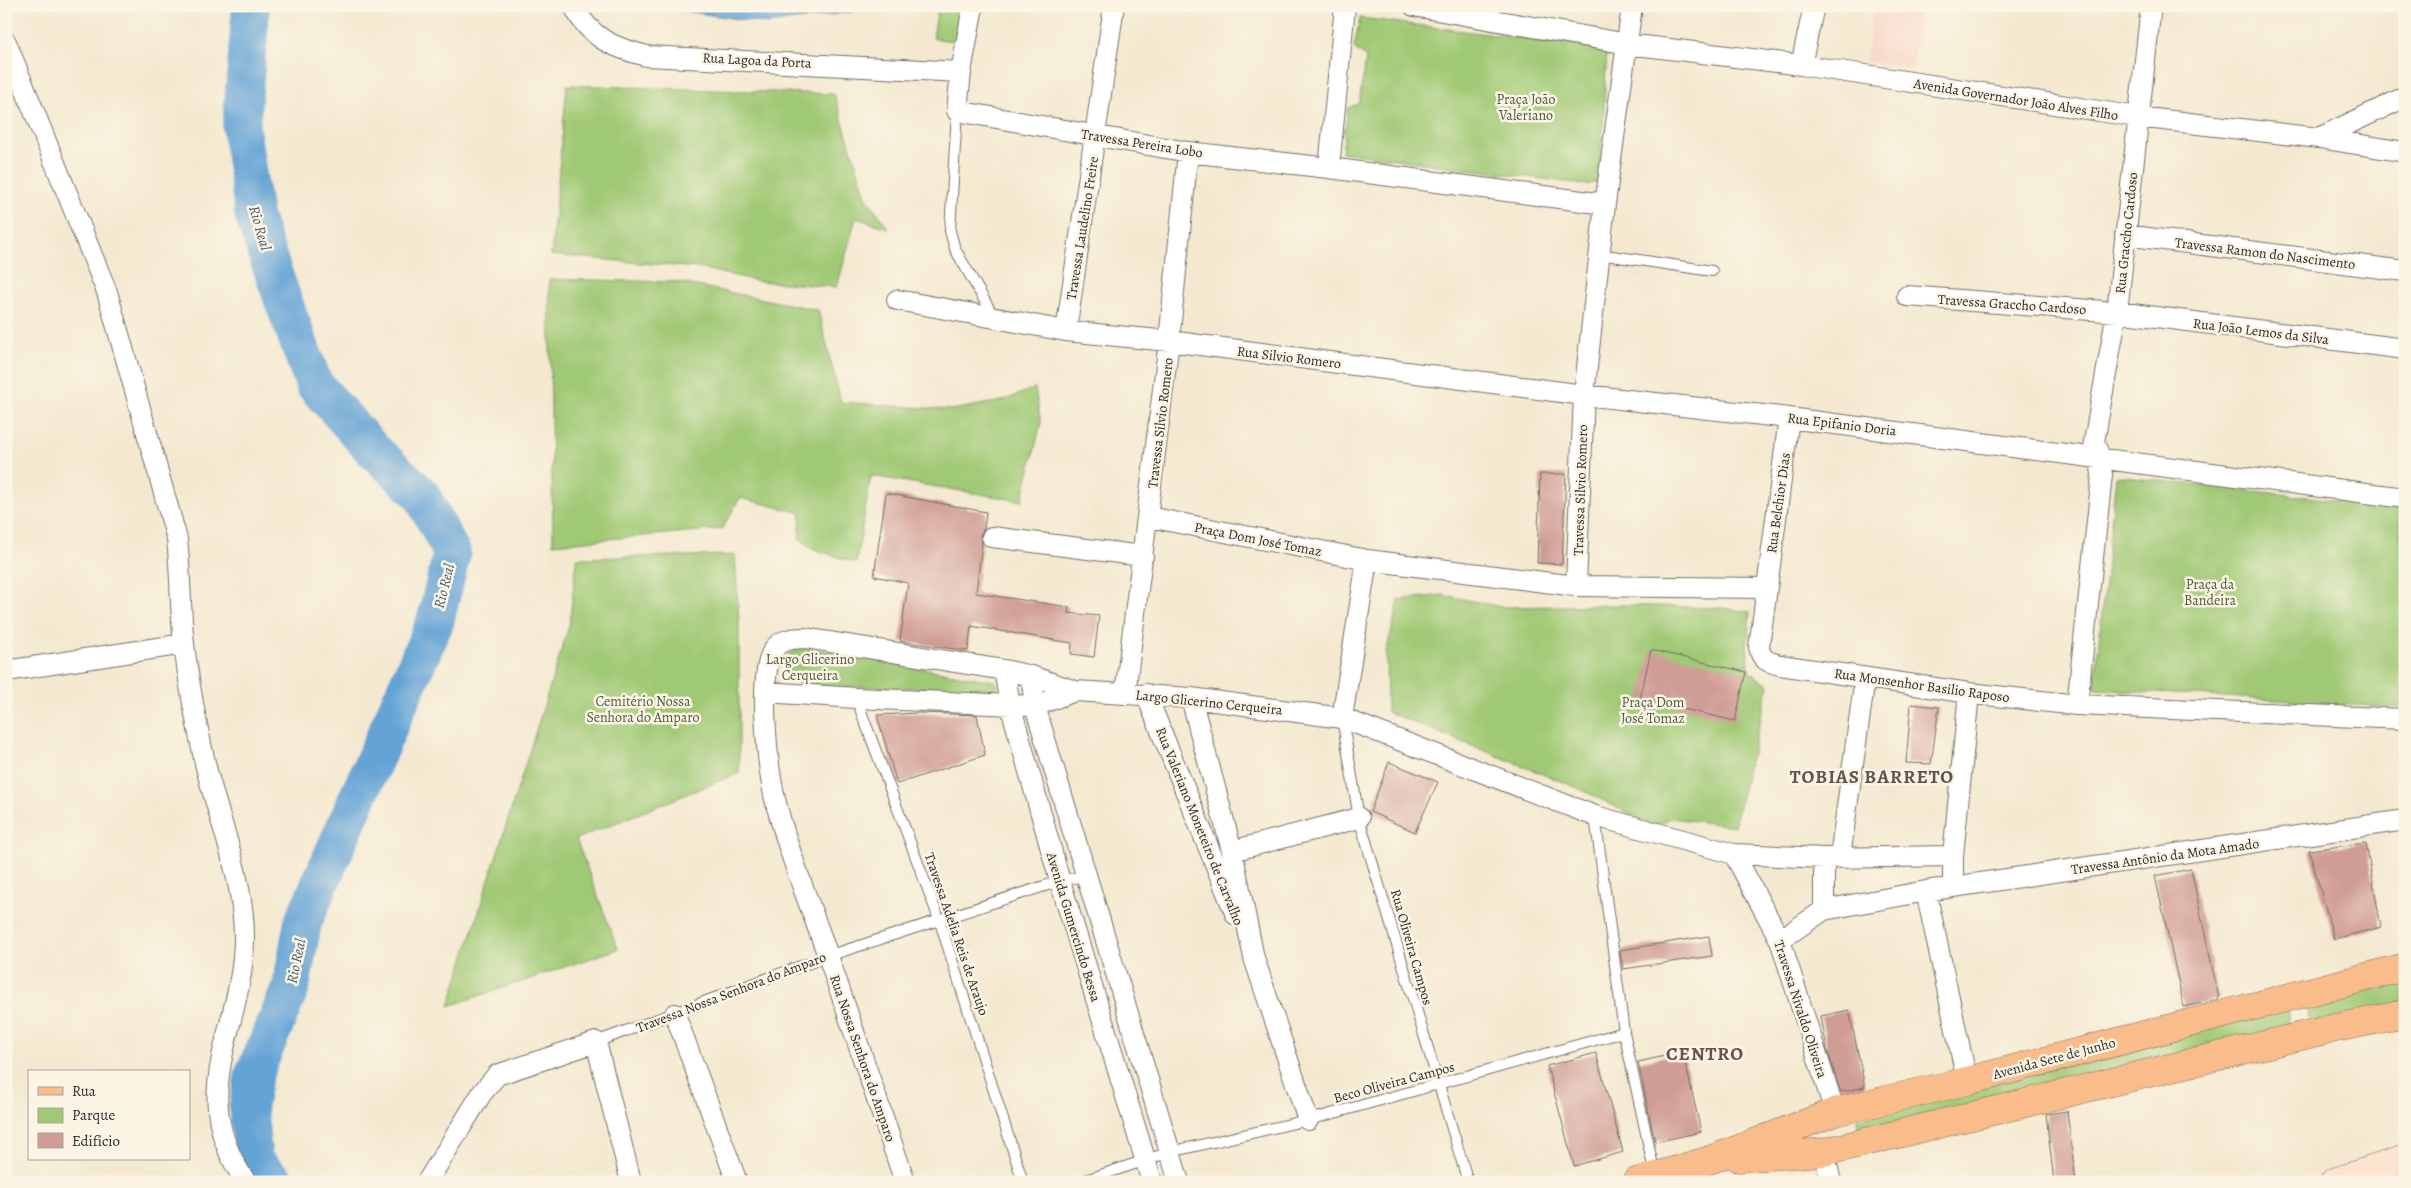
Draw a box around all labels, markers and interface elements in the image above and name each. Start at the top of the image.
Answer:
street label: Rua Lagoa da Porta [702,48,813,73]
street label: Avenida Governador João Alves Filho [1911,74,2120,125]
park label: Praça João Valeriano [1497,90,1555,125]
street label: Travessa Pereira Lobo [1080,124,1204,163]
street label: Travessa Laudelino Freire [1062,155,1103,301]
street label: Rua Graccho Cardoso [2111,171,2142,295]
water label: Rio Real [244,203,276,253]
street label: Travessa Ramon do Nascimento [2174,233,2356,274]
street label: Travessa Graccho Cardoso [1937,290,2087,319]
street label: Rua João Lemos da Silva [2192,314,2330,349]
street label: Rua Silvio Romero [1236,342,1342,373]
street label: Travessa Silvio Romero [1143,357,1178,489]
street label: Rua Epifanio Doria [1786,408,1898,441]
street label: Travessa Silvio Romero [1569,424,1592,556]
street label: Rua Belchior Dias [1762,452,1795,555]
street label: Praça Dom José Tomaz [1192,518,1323,561]
water label: Rio Real [429,561,459,611]
park label: Praça da Bandeira [2184,575,2236,610]
park label: Largo Glicerino Cerqueira [766,650,854,685]
street label: Rua Monsenhor Basilio Raposo [1833,664,2011,707]
street label: Largo Glicerino Cerqueira [1134,685,1284,720]
park label: Cemitério Nossa Senhora do Amparo [587,692,700,727]
park label: Praça Dom José Tomaz [1621,693,1685,728]
street label: Rua Valeriano Moneteiro de Carvalho [1151,724,1248,928]
district label: TOBIAS BARRETO [1790,764,1954,790]
street label: Travessa Antônio da Mota Amado [2070,834,2260,879]
street label: Avenida Gumercindo Bessa [1041,849,1105,1005]
street label: Travessa Adelia Reis de Araujo [920,850,993,1018]
street label: Rua Oliveira Campos [1386,887,1437,1007]
water label: Rio Real [281,936,311,985]
street label: Travessa Nivaldo Oliveira [1769,938,1832,1081]
street label: Travessa Nossa Senhora do Amparo [634,947,829,1037]
street label: Rua Nossa Senhora do Amparo [825,972,900,1144]
street label: Avenida Sete de Junho [1990,1033,2118,1084]
district label: CENTRO [1666,1041,1744,1067]
street label: Beco Oliveira Campos [1331,1057,1457,1108]
legend [28,1070,190,1160]
text: Rua [72,1081,96,1101]
text: Parque [72,1105,115,1125]
text: Edifício [72,1131,120,1151]

